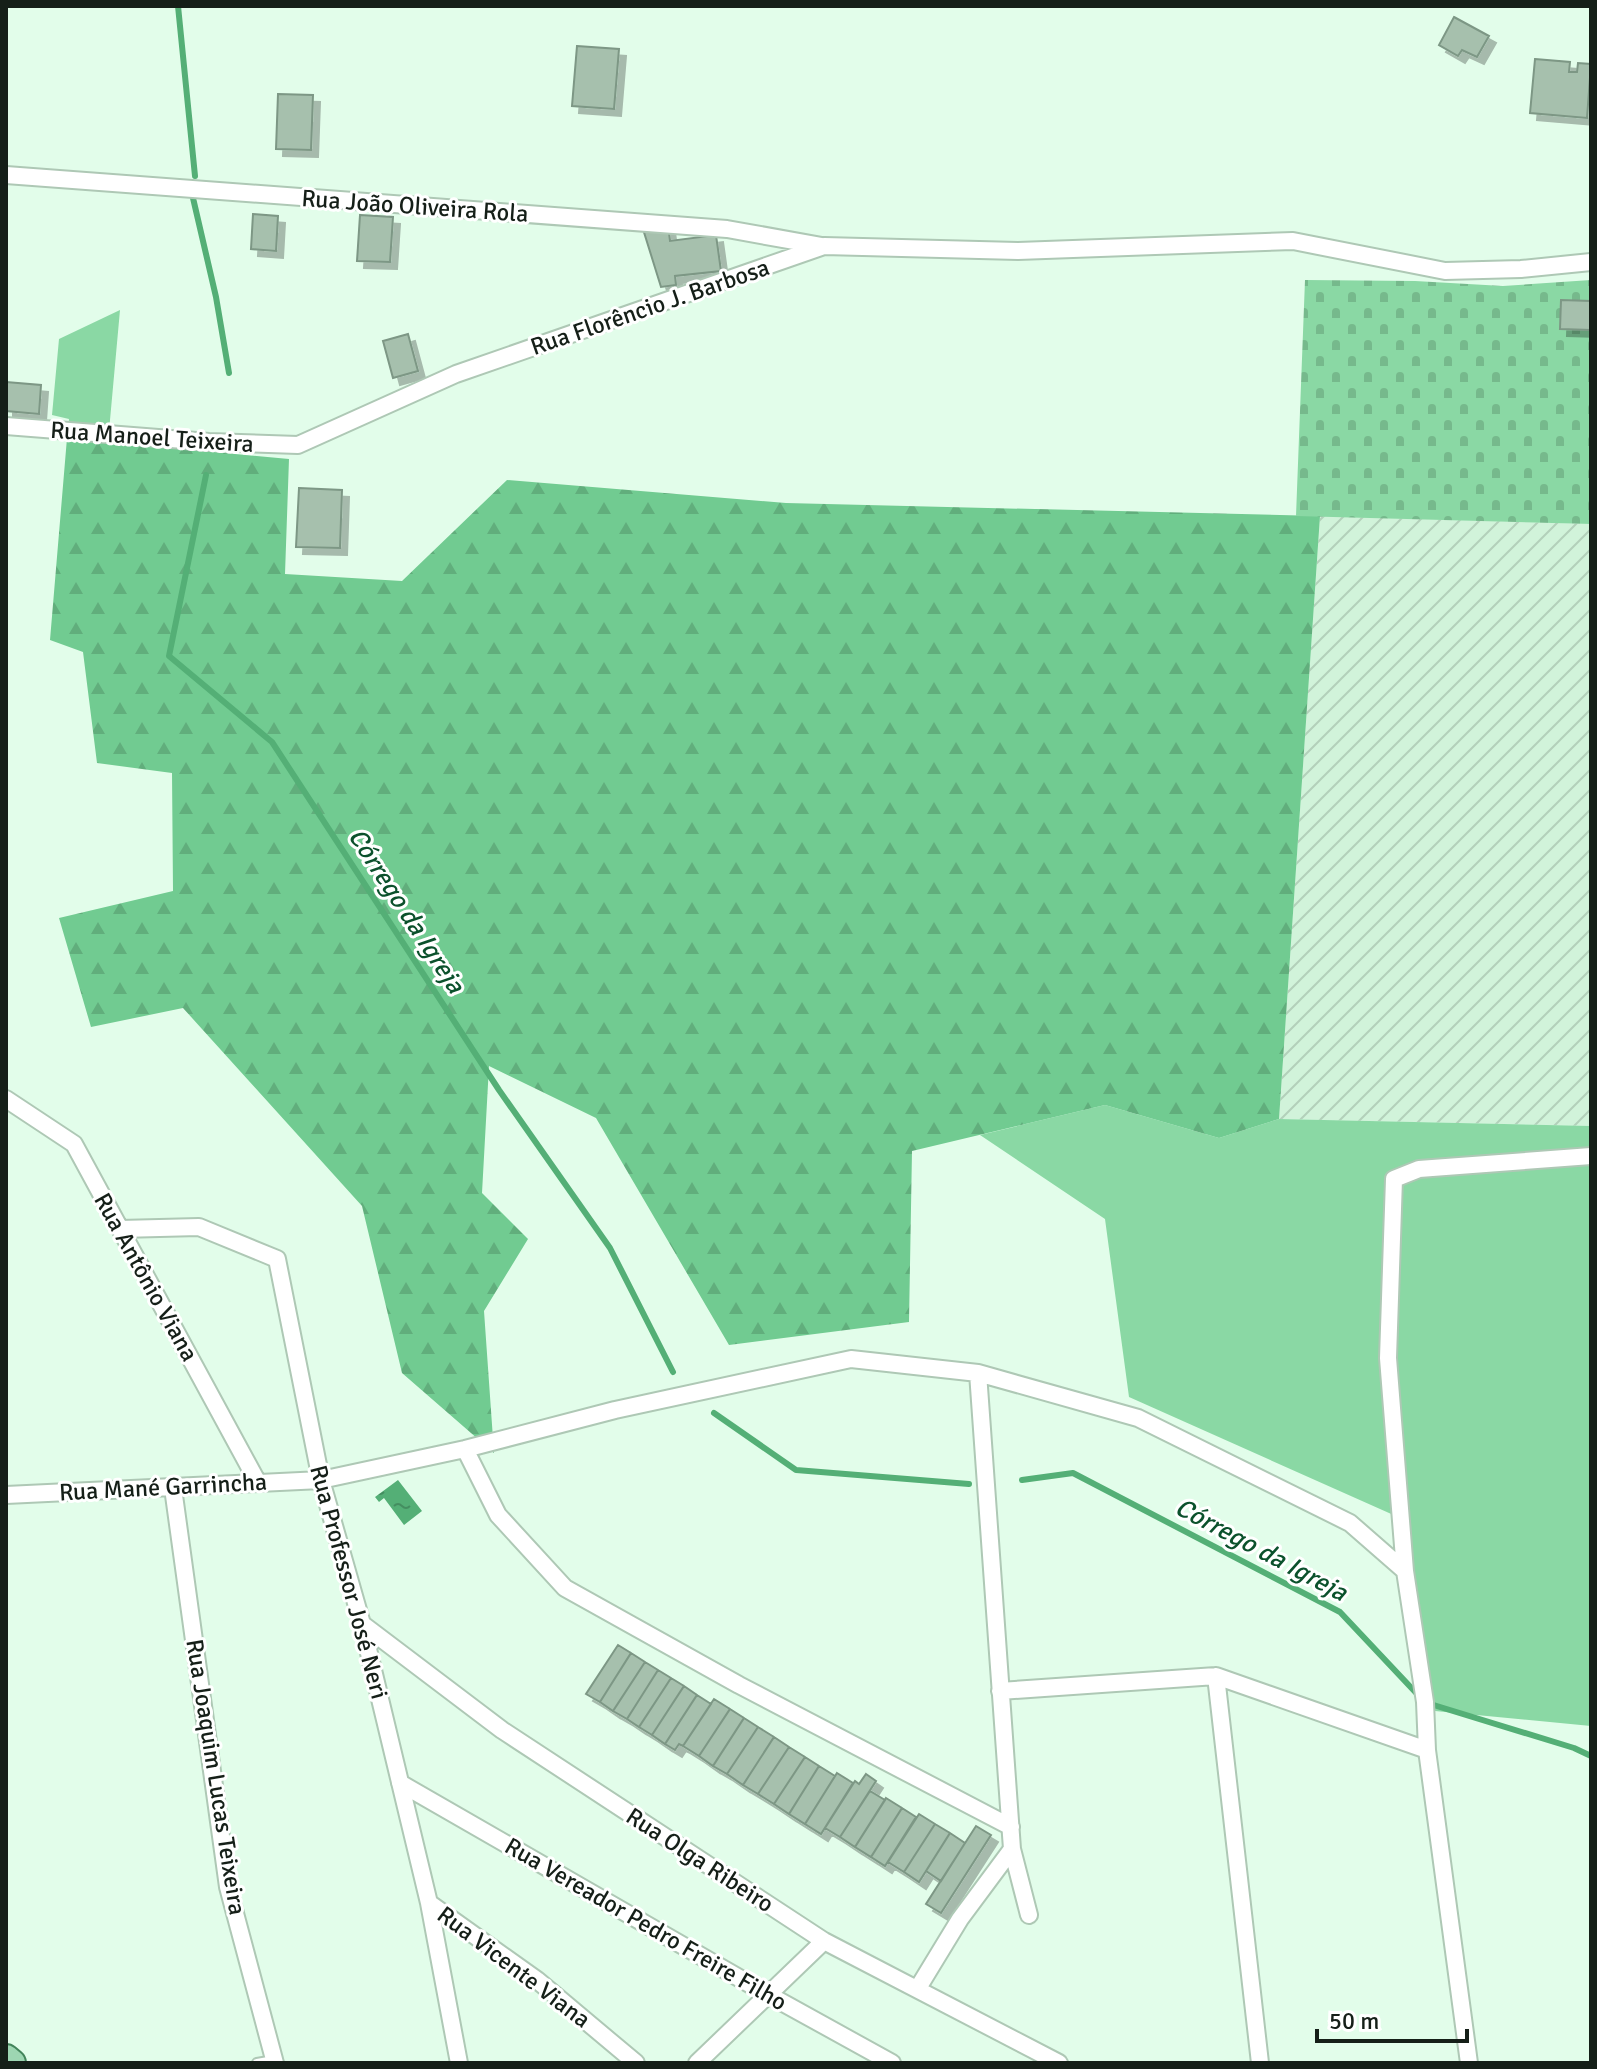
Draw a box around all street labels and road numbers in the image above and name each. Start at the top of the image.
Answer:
street label: Rua João Oliveira Rola [300,183,530,229]
street label: Rua Florêncio J. Barbosa [527,252,773,362]
street label: Rua Manoel Teixeira [49,415,255,459]
street label: Rua Antônio Viana [87,1188,205,1366]
street label: Rua Professor José Neri [303,1462,395,1702]
street label: Rua Mané Garrincha [58,1467,268,1507]
street label: Rua Joaquim Lucas Teixeira [179,1637,253,1917]
street label: Rua Olga Ribeiro [620,1801,780,1919]
street label: Rua Vereador Pedro Freire Filho [500,1831,792,2017]
street label: Rua Vicente Viana [431,1900,597,2034]

